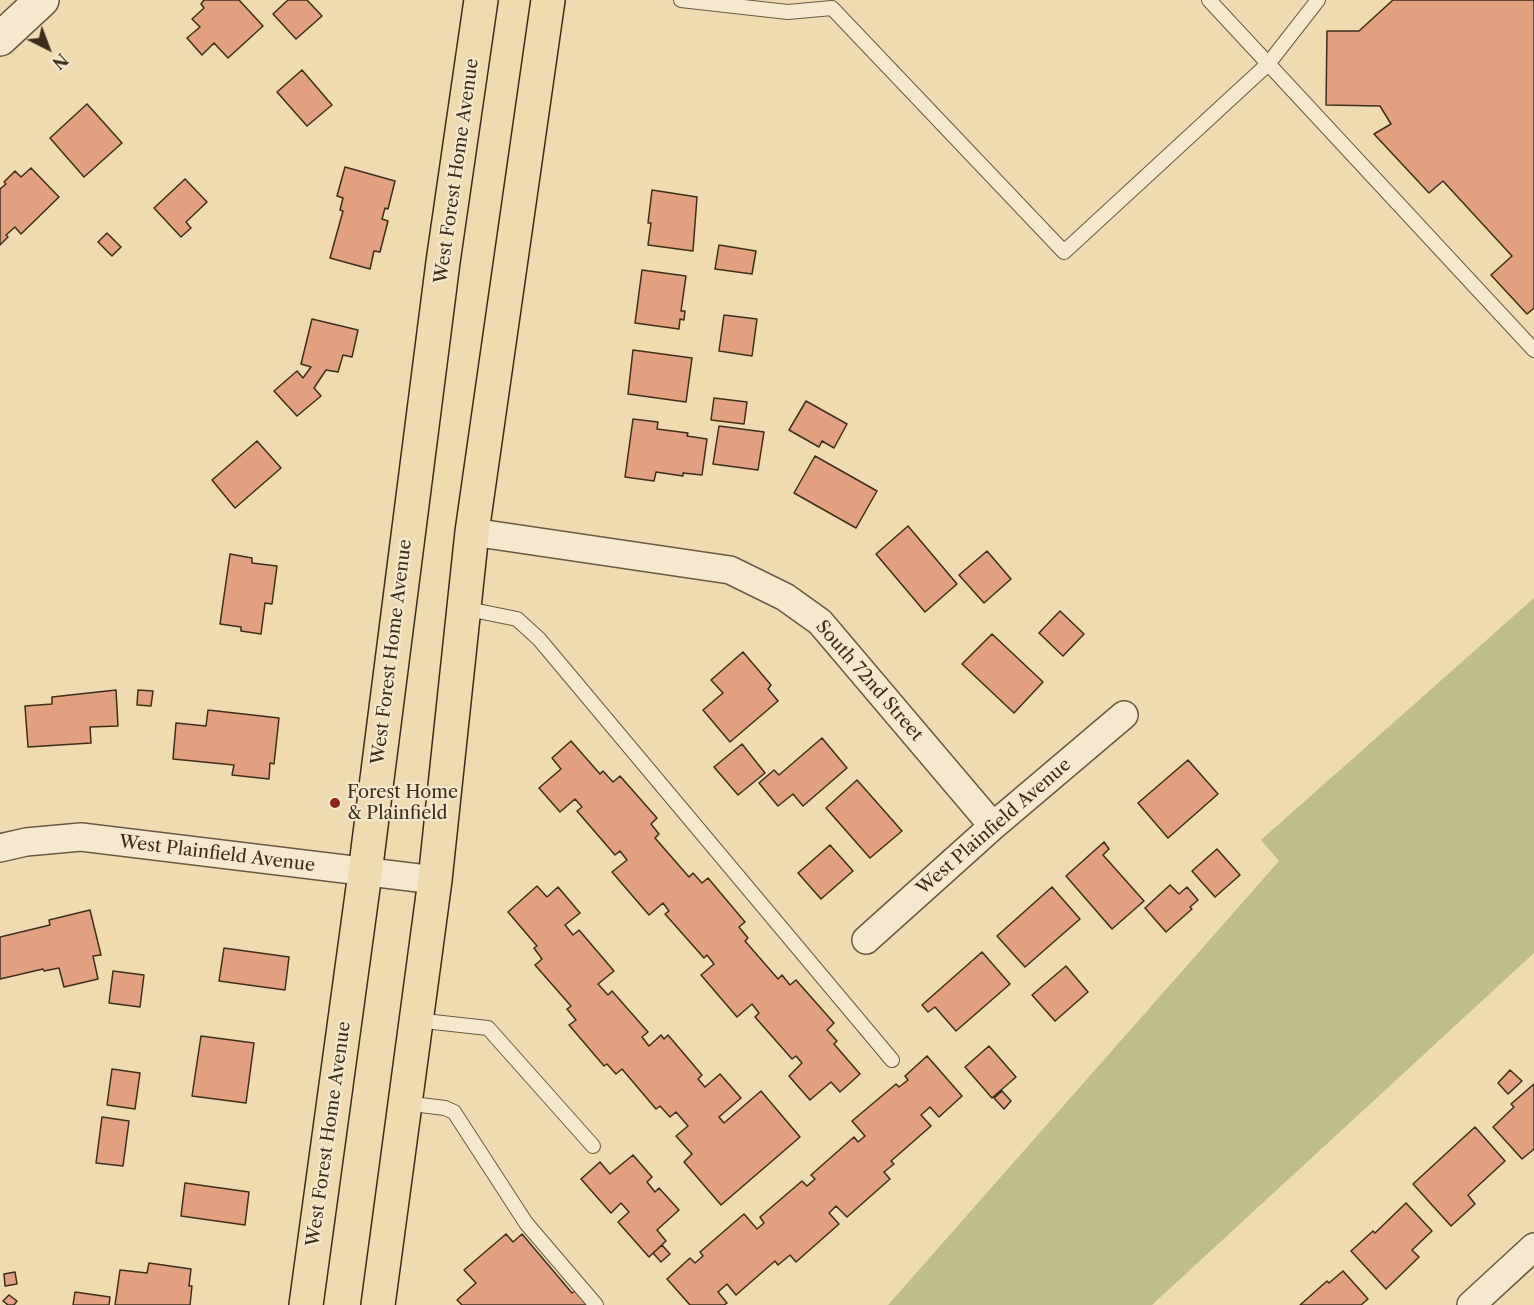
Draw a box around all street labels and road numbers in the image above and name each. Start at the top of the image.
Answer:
street label: West Forest Home Avenue [431,57,483,285]
street label: West Forest Home Avenue [367,538,417,766]
street label: South 72nd Street [811,616,927,746]
street label: West Plainfield Avenue [913,754,1075,900]
street label: West Plainfield Avenue [118,831,316,877]
street label: West Forest Home Avenue [303,1020,355,1248]

